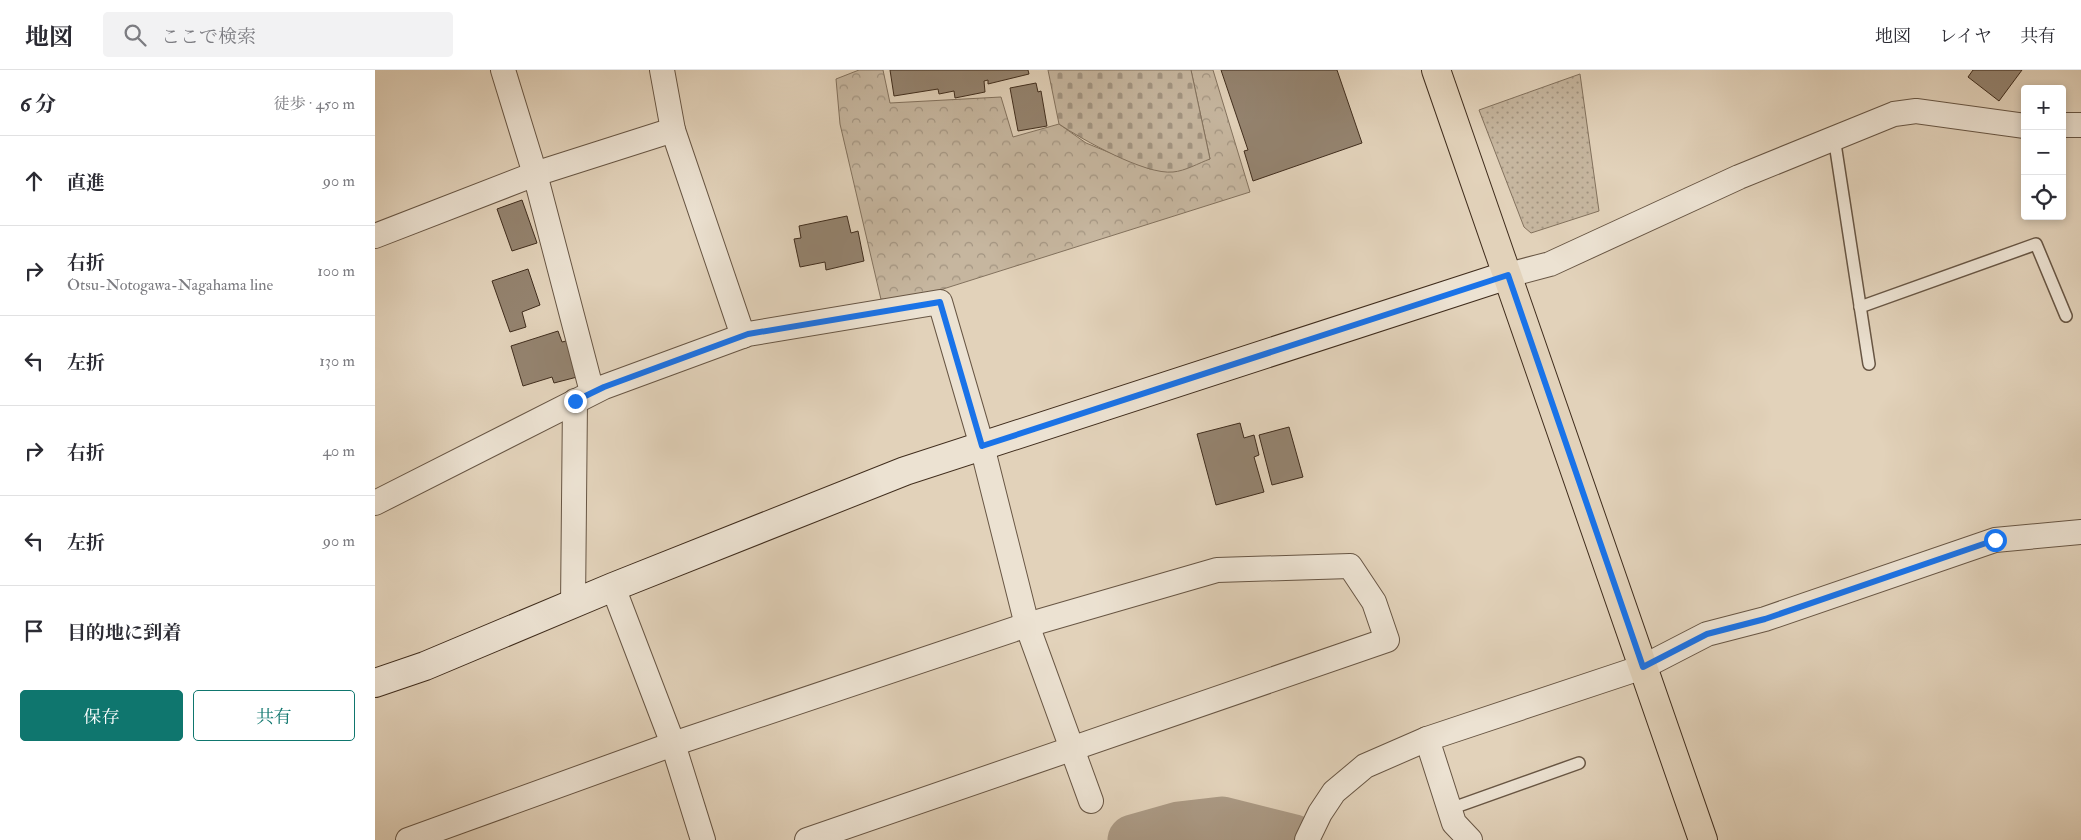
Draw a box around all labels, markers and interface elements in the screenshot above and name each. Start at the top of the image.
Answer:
search box [103,12,453,57]
icon: search [121,21,149,49]
text: 地図 [25,22,73,53]
text: ここで検索 [161,25,256,49]
text: 地図 [1875,25,1911,48]
text: レイヤ [1939,25,1992,48]
text: 共有 [2020,25,2056,48]
map controls [2021,85,2066,220]
button: + [2021,85,2066,130]
text: 6 分 [20,91,56,118]
text: 徒歩 · 450 m [274,94,355,114]
button: − [2021,130,2066,175]
icon: ahead [20,167,48,195]
text: 直進 [67,171,105,195]
text: 90 m [323,171,355,191]
button: locate [2021,175,2066,220]
text: 右折 [67,251,105,275]
icon: right [20,257,48,285]
text: 100 m [317,261,355,281]
text: Otsu-Notogawa-Nagahama line [67,275,273,295]
icon: left [20,347,48,375]
text: 左折 [67,351,105,375]
text: 130 m [319,351,355,371]
route end [564,390,587,413]
icon: right [20,437,48,465]
text: 右折 [67,441,105,465]
text: 40 m [322,441,355,461]
icon: left [20,527,48,555]
route start [1984,529,2007,552]
text: 左折 [67,531,105,555]
text: 90 m [323,531,355,551]
icon: arrive [20,617,48,645]
text: 目的地に到着 [67,621,181,645]
button: 保存 [20,690,183,741]
button: 共有 [193,690,355,741]

